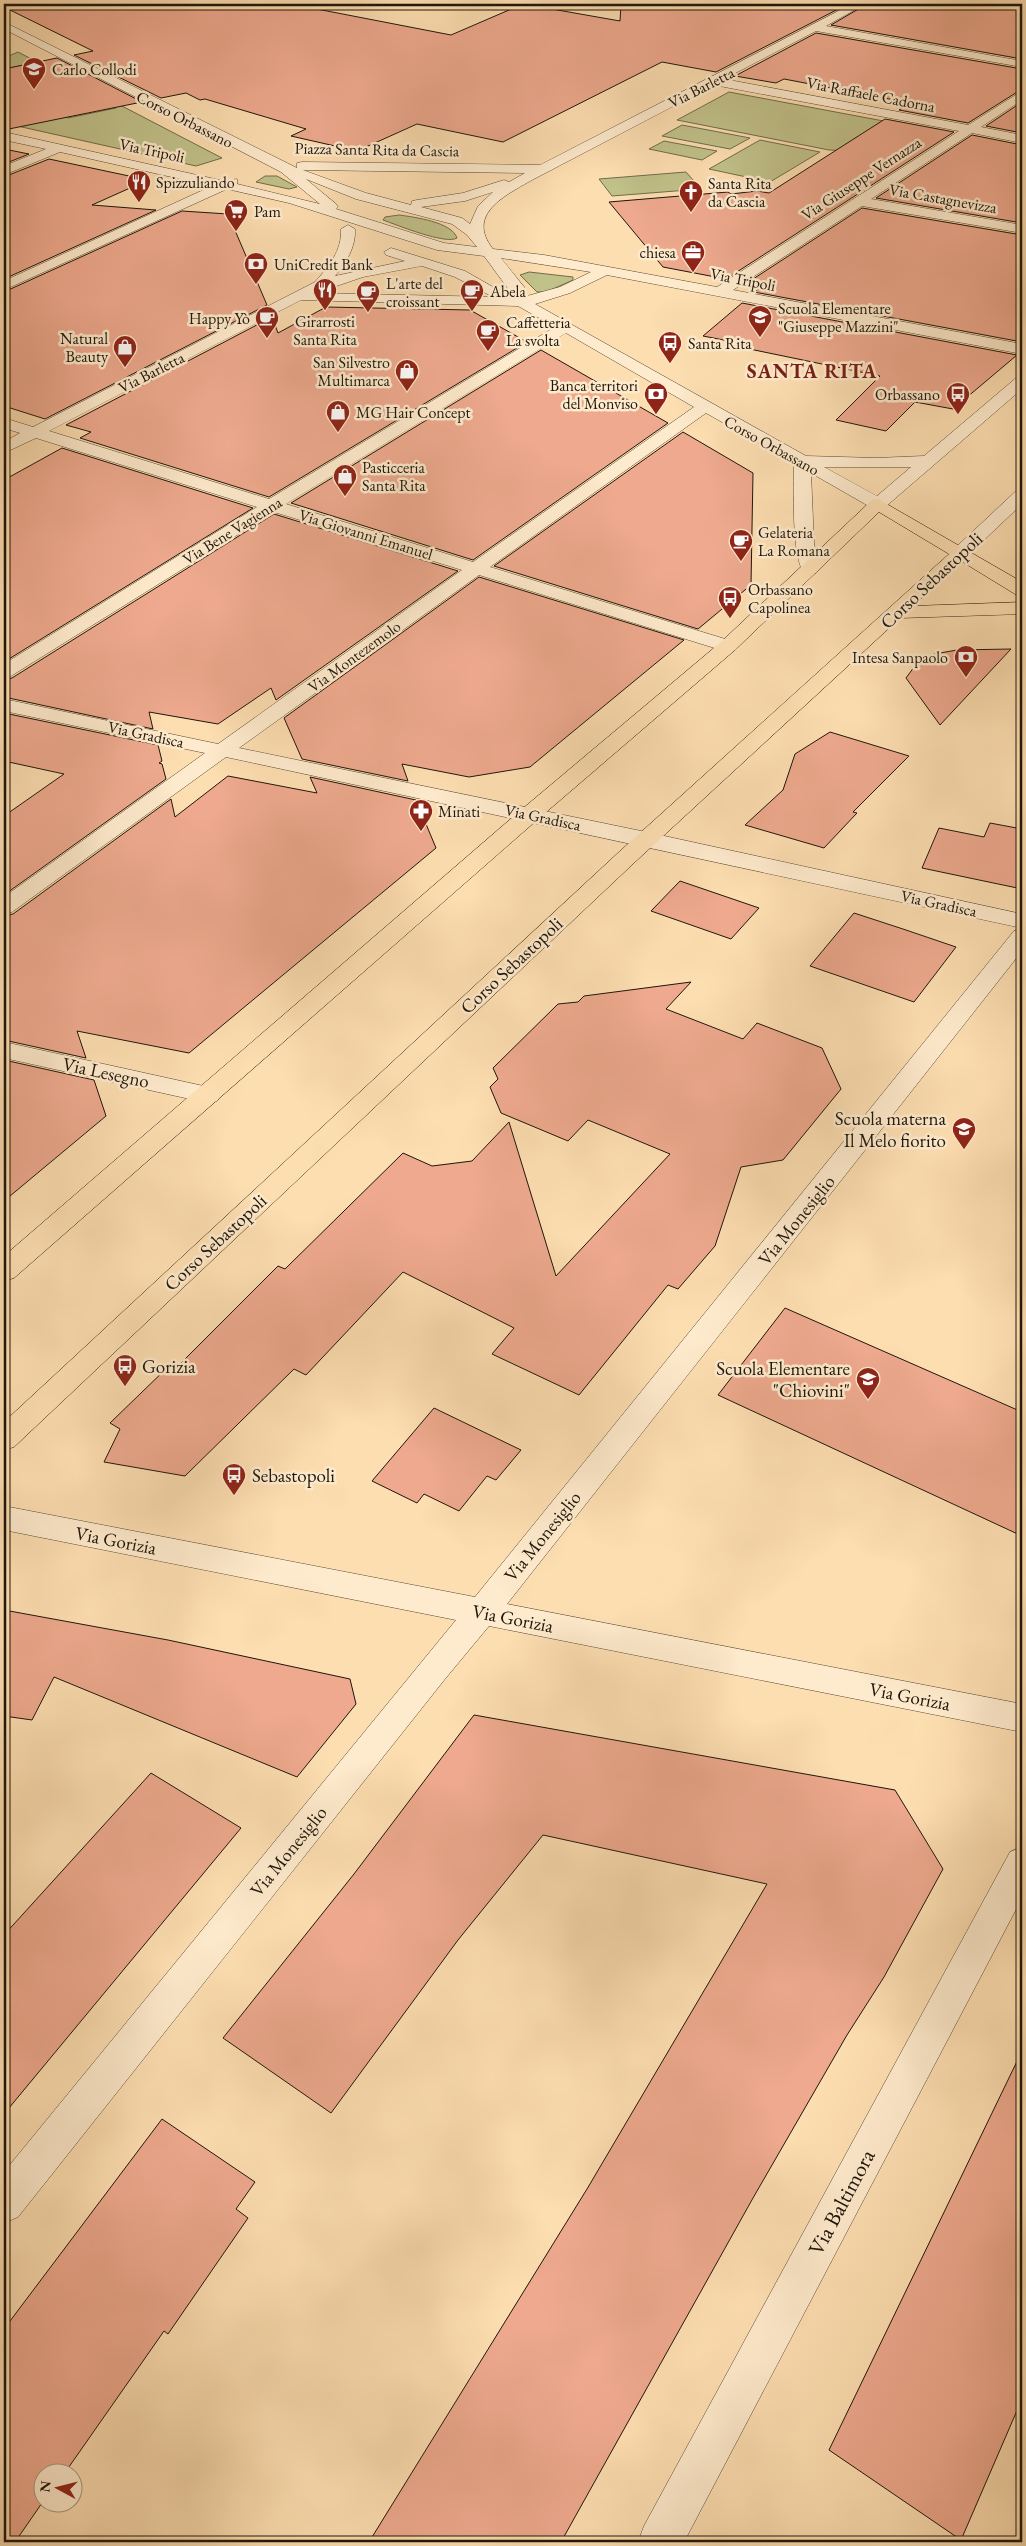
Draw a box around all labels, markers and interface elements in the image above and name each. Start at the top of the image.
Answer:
school or university icon: Carlo Collodi [21,56,47,90]
place label: Carlo Collodi [52,59,137,80]
street label: Via Barletta [665,62,738,113]
street label: Via Raffaele Cadorna [805,72,937,117]
street label: Corso Orbassano [133,86,237,153]
street label: Via Giuseppe Vernazza [797,131,926,225]
street label: Via Tripoli [117,133,186,168]
street label: Piazza Santa Rita da Cascia [294,138,460,161]
restaurant icon: Spizzuliando [126,169,152,203]
place label: Spizzuliando [156,172,235,193]
place label: Santa Rita da Cascia [708,173,772,212]
church icon: Santa Rita da Cascia [678,179,704,213]
street label: Via Castagnevizza [887,179,999,218]
supermarket icon: Pam [223,198,249,232]
place label: Pam [254,201,281,222]
office icon: chiesa [680,239,706,273]
place label: chiesa [640,242,677,263]
bank icon: UniCredit Bank [243,251,269,285]
place label: UniCredit Bank [274,254,373,275]
street label: Via Tripoli [708,263,777,296]
place label: L'arte del croissant [386,273,443,312]
restaurant icon: Girarrosti Santa Rita [312,277,338,311]
cafe icon: Abela [459,278,485,312]
cafe icon: L'arte del croissant [355,279,381,313]
place label: Abela [489,281,526,302]
place label: Scuola Elementare "Giuseppe Mazzini" [778,298,899,337]
school or university icon: Scuola Elementare "Giuseppe Mazzini" [747,304,773,338]
cafe icon: Happy Yò [254,305,280,339]
place label: Happy Yò [189,308,250,329]
place label: Girarrosti Santa Rita [293,311,357,350]
place label: Caffetteria La svolta [506,312,571,351]
cafe icon: Caffetteria La svolta [475,318,501,352]
place label: Natural Beauty [60,328,109,367]
bus stop icon: Santa Rita [657,330,683,364]
place label: Santa Rita [688,333,752,354]
shop icon: Natural Beauty [112,334,138,368]
street label: Via Barletta [115,347,188,398]
place label: San Silvestro Multimarca [313,352,391,391]
shop icon: San Silvestro Multimarca [394,358,420,392]
district label: SANTA RITA [747,358,877,384]
place label: Banca territori del Monviso [550,375,638,414]
bank icon: Banca territori del Monviso [643,381,669,415]
bus stop icon: Orbassano [945,381,971,415]
place label: Orbassano [875,384,940,405]
shop icon: MG Hair Concept [325,399,351,433]
place label: MG Hair Concept [356,402,471,423]
street label: Corso Orbassano [720,411,823,480]
place label: Pasticceria Santa Rita [362,457,426,496]
shop icon: Pasticceria Santa Rita [332,463,358,497]
street label: Via Bene Vagienna [179,491,286,569]
street label: Via Giovanni Emanuel [296,504,436,565]
place label: Gelateria La Romana [758,522,831,561]
street label: Corso Sebastopoli [875,526,988,634]
cafe icon: Gelateria La Romana [728,528,754,562]
place label: Orbassano Capolinea [748,579,813,618]
bus stop icon: Orbassano Capolinea [717,585,743,619]
street label: Via Montezemolo [304,616,405,697]
bank icon: Intesa Sanpaolo [953,644,979,678]
place label: Intesa Sanpaolo [852,647,948,668]
street label: Via Gradisca [106,716,186,753]
pharmacy icon: Minati [408,798,434,832]
street label: Via Gradisca [503,799,583,836]
place label: Minati [438,801,480,822]
street label: Via Gradisca [899,885,979,922]
street label: Corso Sebastopoli [455,911,568,1019]
street label: Via Lesegno [60,1051,152,1094]
place label: Scuola materna Il Melo fiorito [835,1106,946,1153]
school or university icon: Scuola materna Il Melo fiorito [951,1116,977,1150]
street label: Via Monesiglio [752,1170,841,1271]
street label: Corso Sebastopoli [159,1188,272,1296]
bus stop icon: Gorizia [112,1353,138,1387]
place label: Gorizia [142,1354,196,1379]
place label: Scuola Elementare "Chiovini" [716,1356,850,1403]
school or university icon: Scuola Elementare "Chiovini" [855,1366,881,1400]
bus stop icon: Sebastopoli [221,1462,247,1496]
place label: Sebastopoli [252,1463,335,1488]
street label: Via Monesiglio [498,1486,587,1587]
street label: Via Gorizia [73,1520,159,1561]
street label: Via Gorizia [470,1598,556,1639]
street label: Via Gorizia [867,1676,953,1717]
street label: Via Monesiglio [244,1801,333,1902]
street label: Via Baltimora [801,2144,882,2260]
north arrow [32,2464,82,2514]
text: N [35,2479,55,2493]

